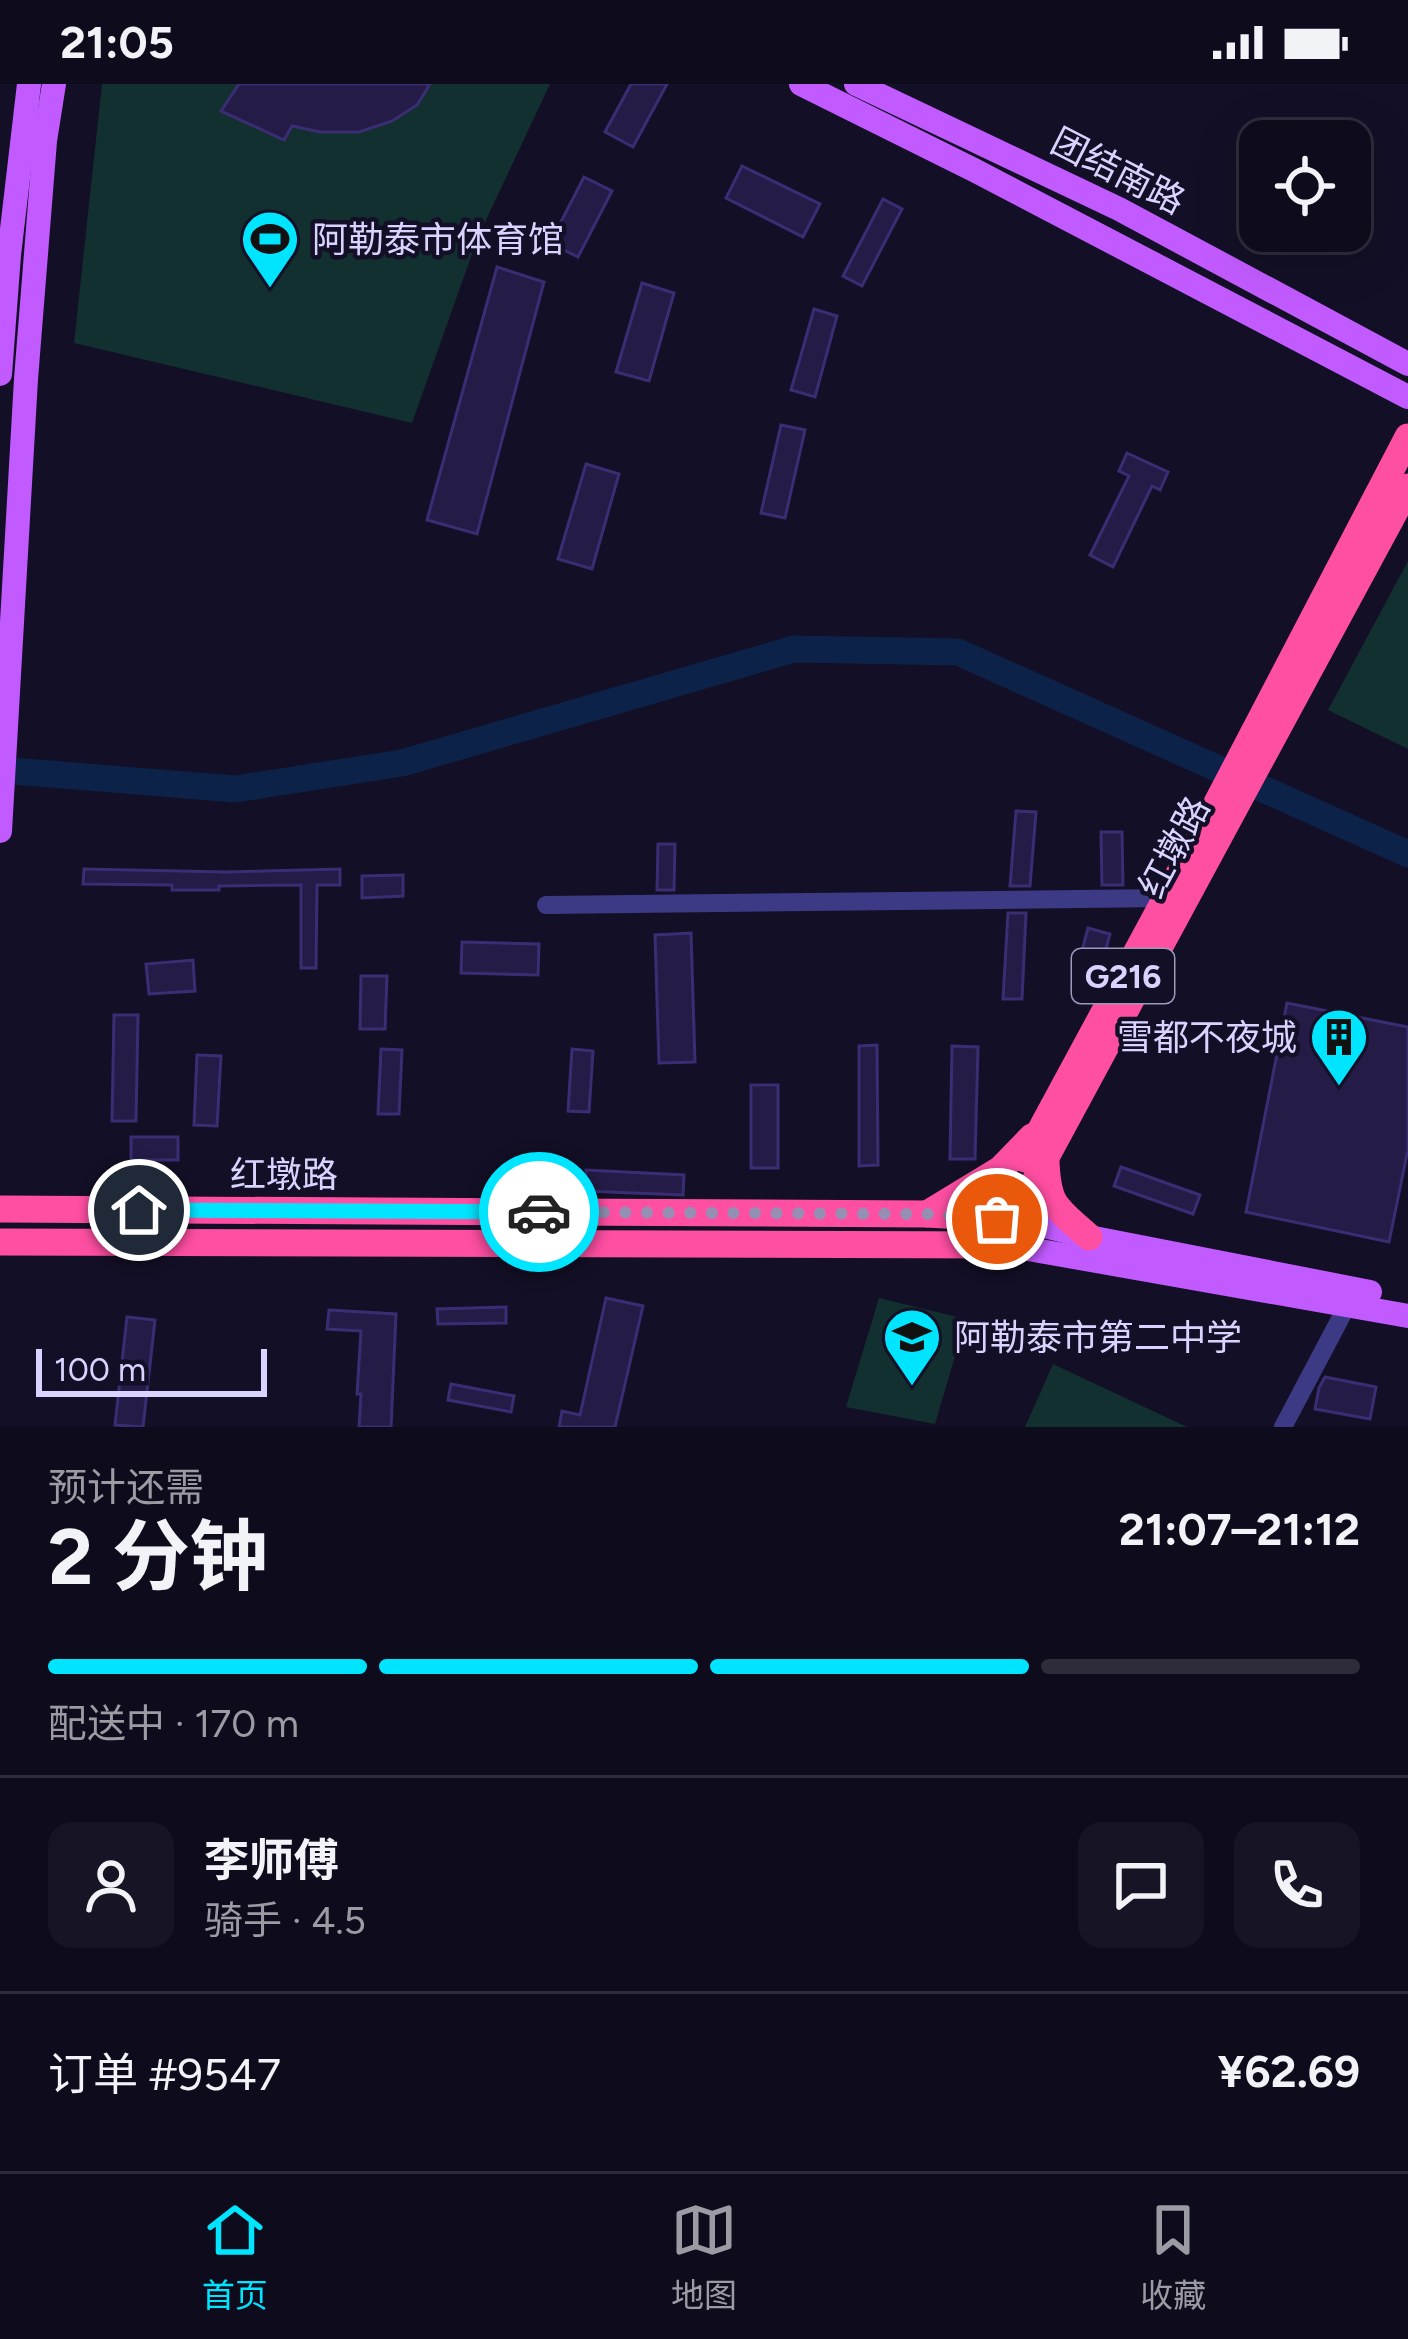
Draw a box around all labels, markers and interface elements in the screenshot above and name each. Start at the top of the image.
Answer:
text: 21:05 [60,15,174,69]
street label: 团结南路 [1044,119,1192,223]
map controls [1239,120,1371,252]
button: locate [1239,120,1371,252]
sports icon: 阿勒泰市体育馆 [239,208,301,290]
place label: 阿勒泰市体育馆 [312,218,564,261]
street label: 红墩路 [1130,789,1218,905]
road number: G216 [1072,949,1174,1003]
building icon: 雪都不夜城 [1308,1006,1370,1088]
place label: 雪都不夜城 [1117,1016,1297,1059]
courier [479,1152,599,1272]
street label: 红墩路 [230,1153,338,1196]
pin [88,1159,190,1261]
pin [946,1168,1048,1270]
icon: home [106,1177,172,1243]
icon: car [506,1179,572,1245]
icon: bag [964,1186,1030,1252]
school or university icon: 阿勒泰市第二中学 [881,1306,943,1388]
place label: 阿勒泰市第二中学 [954,1316,1242,1359]
scale bar [36,1343,267,1396]
text: 100 m [54,1350,146,1389]
text: 预计还需 [48,1464,204,1511]
text: 21:07–21:12 [1119,1502,1360,1556]
text: 2 分钟 [48,1510,268,1604]
text: 配送中 · 170 m [48,1700,299,1747]
button: person [48,1822,174,1948]
button: chat [1078,1822,1204,1948]
button: phone [1234,1822,1360,1948]
text: 李师傅 [204,1833,339,1887]
text: 骑手 · 4.5 [204,1897,366,1944]
text: ¥62.69 [1218,2044,1360,2098]
text: 订单 #9547 [48,2047,281,2101]
tab: 首页 [202,2197,268,2317]
tab: 地图 [671,2197,737,2317]
tab: 收藏 [1140,2197,1206,2317]

